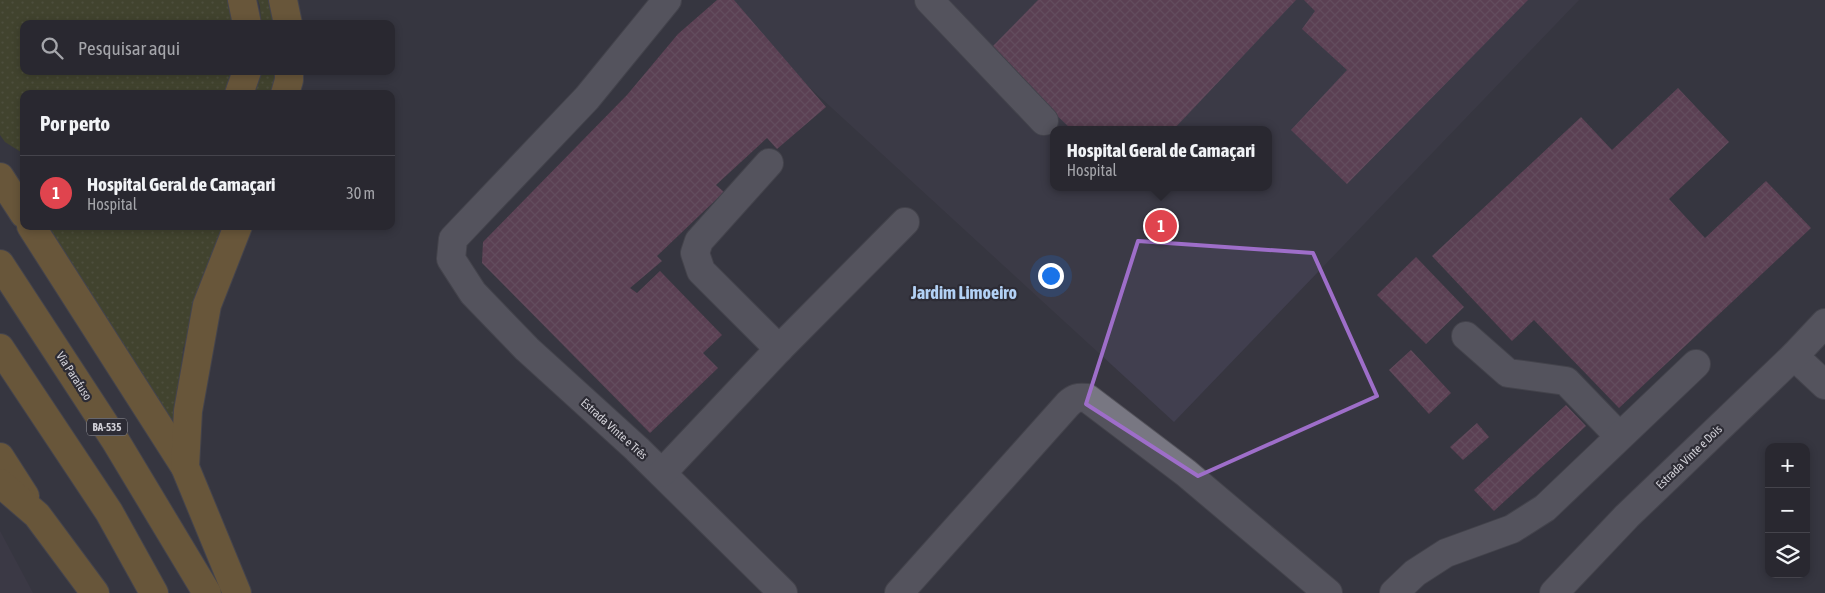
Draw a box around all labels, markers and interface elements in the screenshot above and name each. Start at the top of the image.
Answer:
search box [20,20,395,75]
icon: search [38,34,66,62]
text: Pesquisar aqui [78,37,180,59]
text: Por perto [40,111,110,135]
popup [1050,126,1272,191]
text: Hospital Geral de Camaçari [1067,139,1255,161]
text: Hospital [1067,161,1117,179]
text: Hospital Geral de Camaçari [87,173,275,195]
text: 1 [52,184,60,202]
text: 30 m [346,184,375,202]
text: Hospital [87,195,137,213]
pin: 1 [1145,207,1177,245]
your location [1038,263,1064,289]
district label: Jardim Limoeiro [910,282,1017,303]
street label: Via Parafuso [53,349,95,403]
street label: Estrada Vinte e Três [578,396,650,462]
road number: BA-535 [87,418,127,436]
street label: Estrada Vinte e Dois [1653,422,1725,492]
map controls [1765,443,1810,578]
button: + [1765,443,1810,488]
button: − [1765,488,1810,533]
button: layers [1765,533,1810,578]

